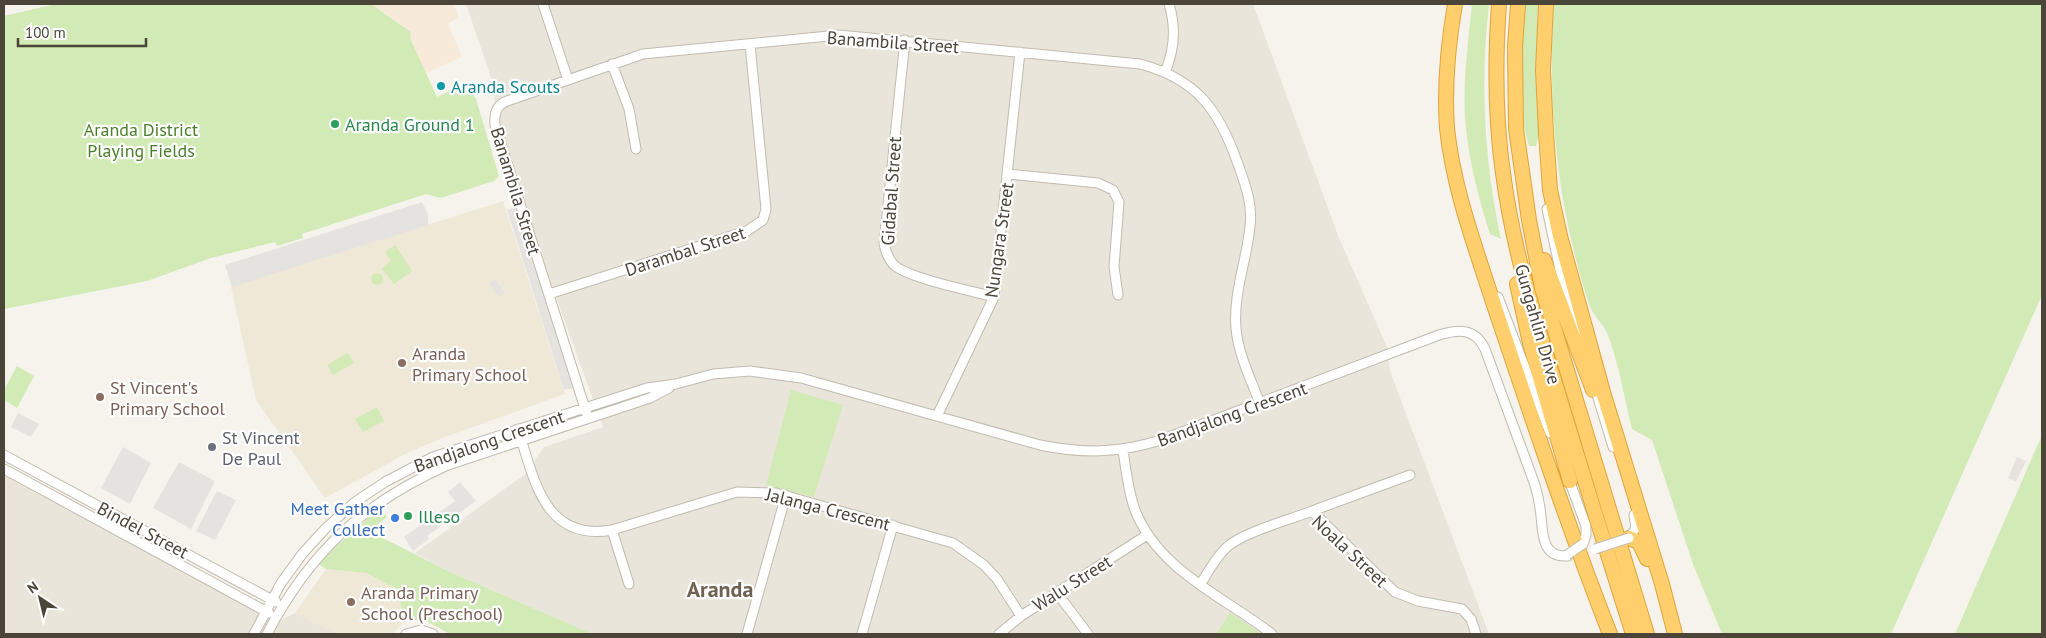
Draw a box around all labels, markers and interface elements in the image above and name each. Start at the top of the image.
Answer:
scale bar [18,15,145,47]
text: 100 m [25,23,66,42]
street label: Banambila Street [826,26,960,58]
place label: Aranda Scouts [451,75,560,98]
marker: Aranda Scouts [435,80,447,92]
place label: Aranda Ground 1 [345,113,474,136]
park label: Aranda District Playing Fields [84,118,198,162]
marker: Aranda Ground 1 [329,118,341,130]
street label: Banambila Street [486,124,546,258]
street label: Gidabal Street [876,136,906,246]
street label: Nungara Street [980,181,1018,299]
street label: Darambal Street [622,221,748,281]
street label: Gungahlin Drive [1510,261,1566,387]
place label: Aranda Primary School [412,342,527,386]
marker: Aranda Primary School [396,357,408,369]
place label: St Vincent's Primary School [110,376,225,420]
street label: Bandjalong Crescent [1154,376,1310,452]
marker: St Vincent's Primary School [94,391,106,403]
street label: Bandjalong Crescent [411,404,567,478]
place label: St Vincent De Paul [222,426,300,470]
marker: St Vincent De Paul [206,441,218,453]
street label: Jalanga Crescent [763,482,893,536]
street label: Bindel Street [93,496,193,564]
place label: Meet Gather Collect [291,497,385,541]
place label: Illeso [418,505,460,528]
marker: Illeso [402,510,414,522]
street label: Noala Street [1307,510,1393,592]
marker: Meet Gather Collect [389,512,401,524]
street label: Walu Street [1028,550,1116,616]
north arrow [15,573,65,623]
district label: Aranda [687,575,753,603]
text: N [24,577,41,597]
place label: Aranda Primary School (Preschool) [361,581,503,625]
marker: Aranda Primary School (Preschool) [345,596,357,608]

